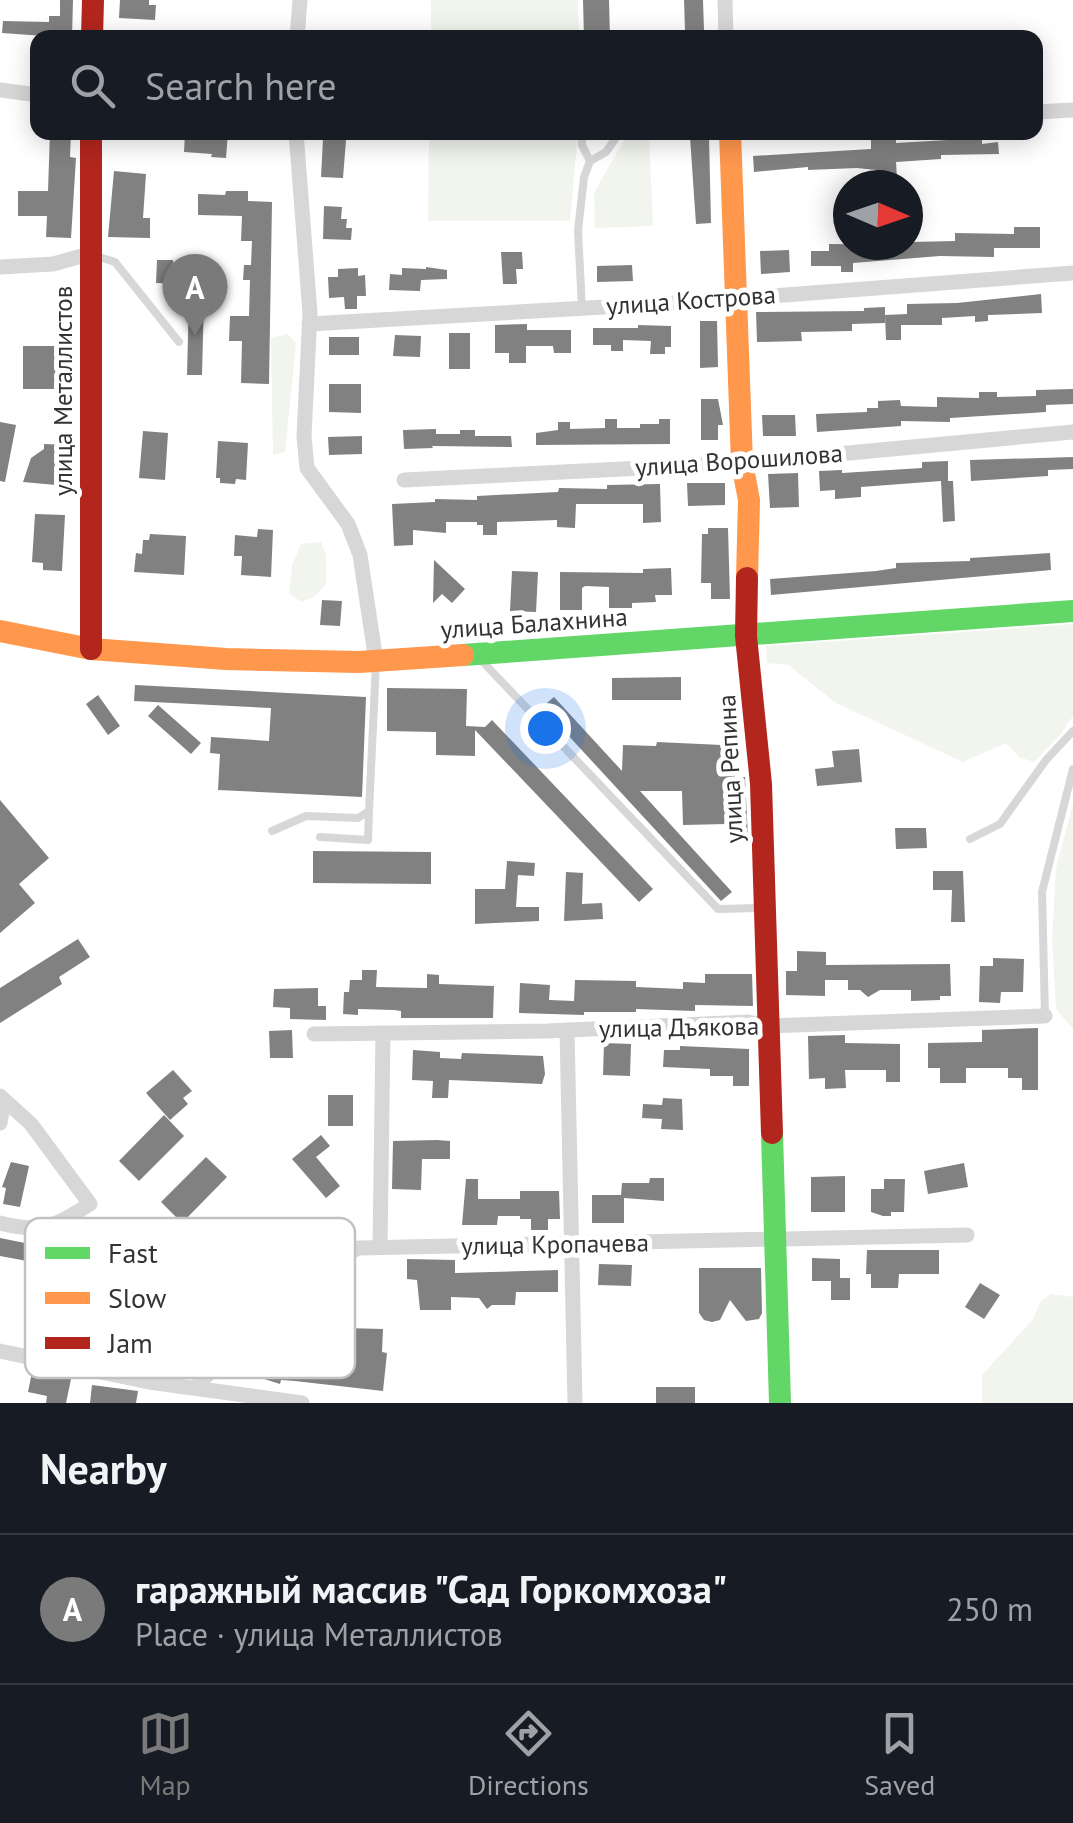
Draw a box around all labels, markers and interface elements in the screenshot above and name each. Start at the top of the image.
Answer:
search box [30,30,1043,140]
icon: search [65,58,120,113]
text: Search here [145,61,337,110]
north arrow [833,170,923,260]
pin: A [162,254,228,336]
street label: улица Кострова [605,278,777,322]
street label: улица Металлистов [47,286,79,496]
street label: улица Ворошилова [634,437,844,483]
street label: улица Балахнина [439,601,629,645]
street label: улица Репина [710,694,750,844]
your location [520,703,571,754]
street label: улица Дъякова [599,1010,759,1044]
legend [25,1218,355,1378]
street label: улица Кропачева [461,1226,649,1262]
text: Fast [108,1234,158,1271]
text: Slow [108,1279,167,1316]
text: Jam [107,1324,153,1361]
text: Nearby [40,1441,167,1496]
text: гаражный массив "Сад Горкомхоза" [135,1564,727,1613]
text: A [63,1588,82,1630]
text: 250 m [946,1588,1033,1630]
text: Place · улица Металлистов [135,1613,503,1655]
tab: Map [138,1706,193,1803]
tab: Directions [468,1706,589,1803]
tab: Saved [864,1706,935,1803]

